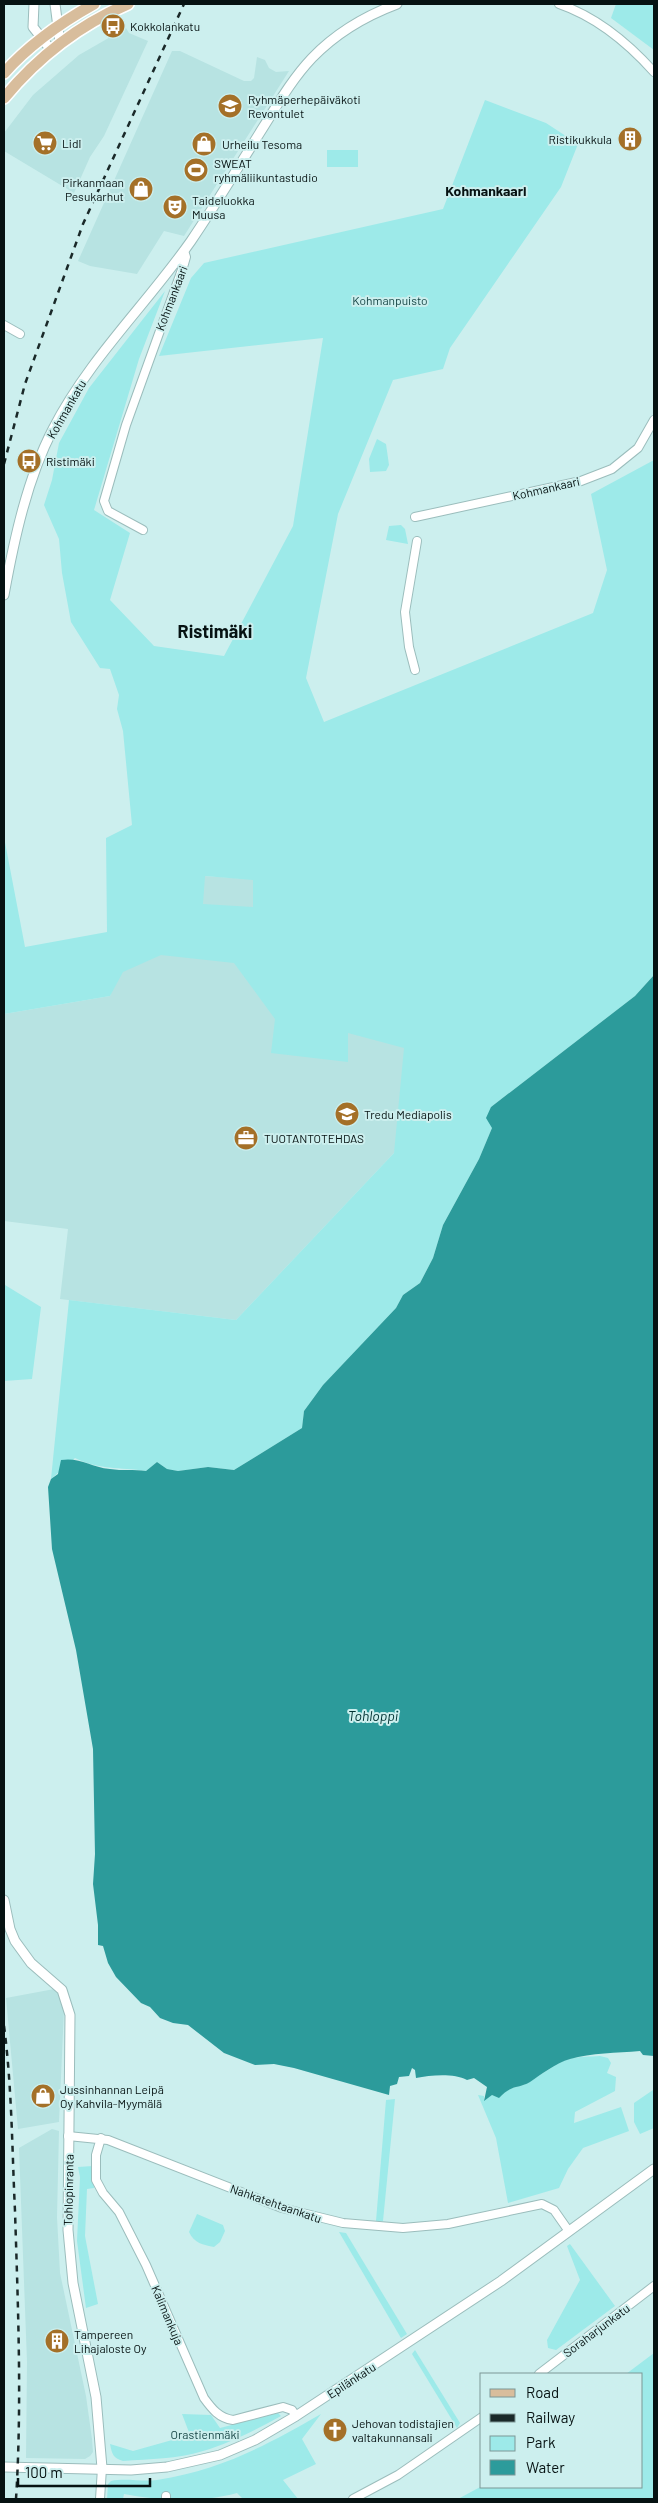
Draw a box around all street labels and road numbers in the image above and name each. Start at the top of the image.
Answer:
street label: Kohmankaari [152,264,190,332]
street label: Kohmankatu [44,377,88,441]
street label: Kohmankaari [511,473,581,503]
street label: Tohlopinranta [60,2154,76,2226]
street label: Nahkatehtaankatu [229,2181,323,2225]
street label: Kalimankuja [149,2283,187,2347]
street label: Soraharjunkatu [560,2300,632,2360]
street label: Epilänkatu [324,2359,378,2401]

